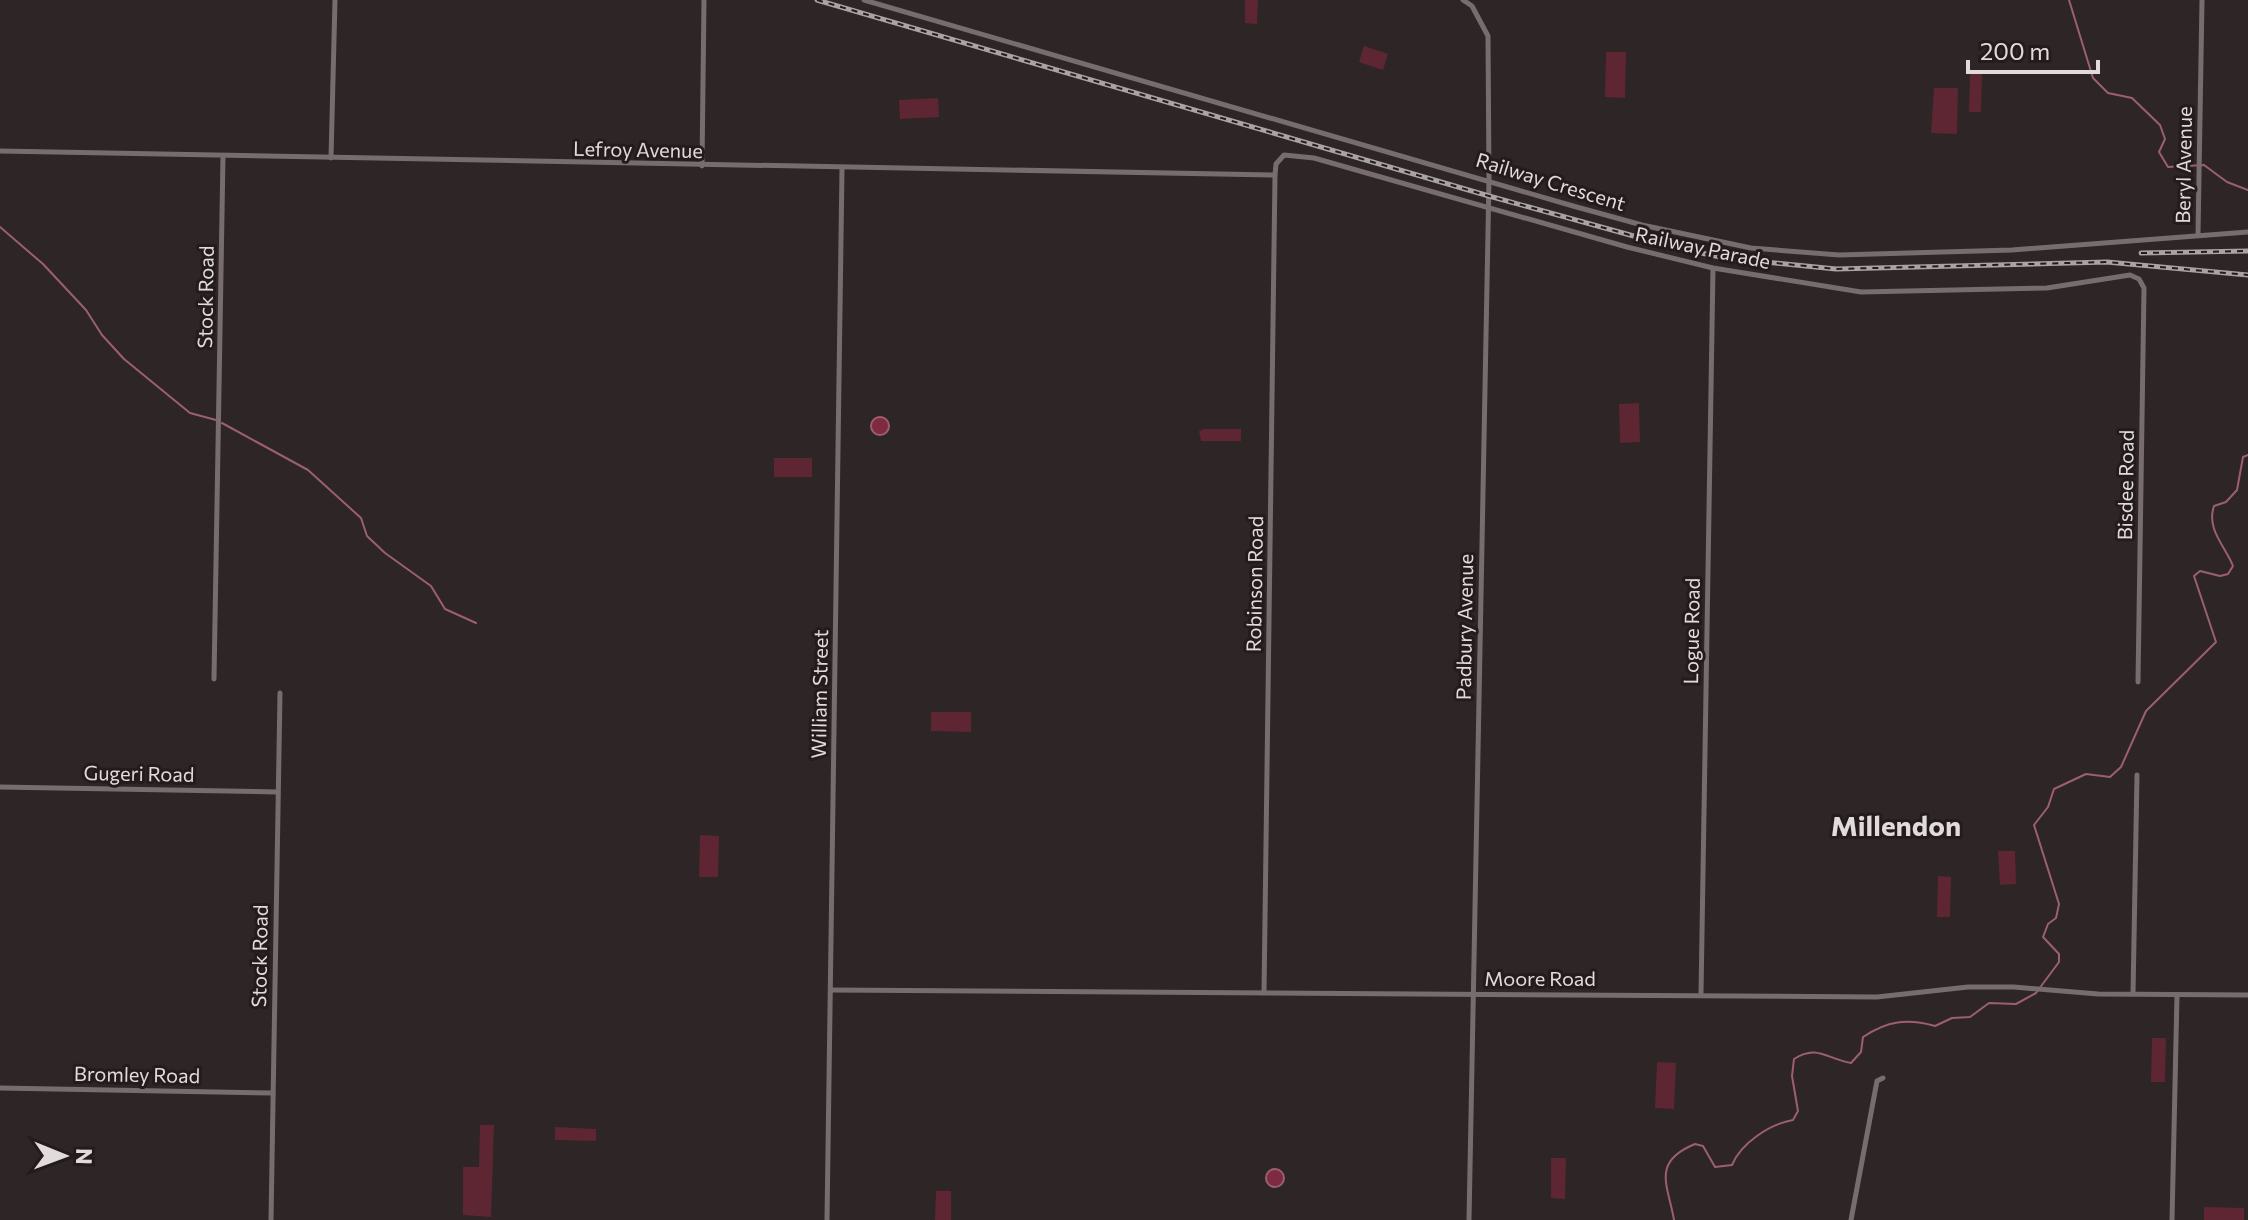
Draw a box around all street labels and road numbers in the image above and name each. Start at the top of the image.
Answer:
street label: Beryl Avenue [2170,106,2196,224]
street label: Lefroy Avenue [573,136,703,162]
street label: Railway Crescent [1473,147,1629,215]
street label: Railway Parade [1633,221,1773,273]
street label: Stock Road [192,245,218,349]
street label: Bisdee Road [2112,430,2138,540]
street label: Robinson Road [1241,516,1267,652]
street label: Padbury Avenue [1451,554,1477,700]
street label: Logue Road [1678,578,1704,684]
street label: William Street [806,629,832,759]
street label: Gugeri Road [83,760,195,786]
street label: Stock Road [246,904,272,1008]
street label: Moore Road [1484,966,1596,990]
street label: Bromley Road [74,1061,200,1087]

